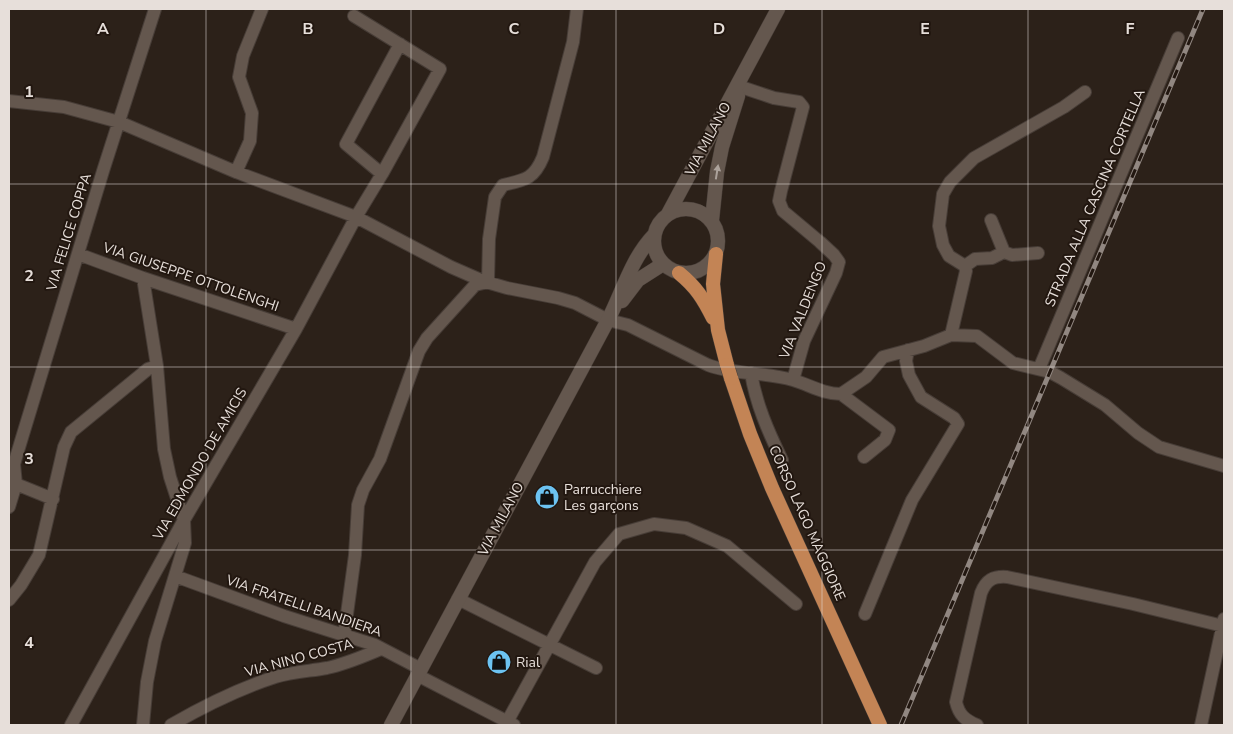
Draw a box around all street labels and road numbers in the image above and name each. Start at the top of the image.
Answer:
street label: STRADA ALLA CASCINA CORTELLA [1040,86,1150,310]
street label: VIA MILANO [680,99,735,180]
street label: VIA FELICE COPPA [42,171,96,294]
street label: VIA GIUSEPPE OTTOLENGHI [99,238,282,316]
street label: VIA VALDENGO [774,258,831,362]
street label: VIA EDMONDO DE AMICIS [148,384,252,544]
street label: CORSO LAGO MAGGIORE [764,442,850,604]
street label: VIA MILANO [473,479,528,560]
street label: VIA FRATELLI BANDIERA [223,570,384,642]
street label: VIA NINO COSTA [242,634,355,682]

